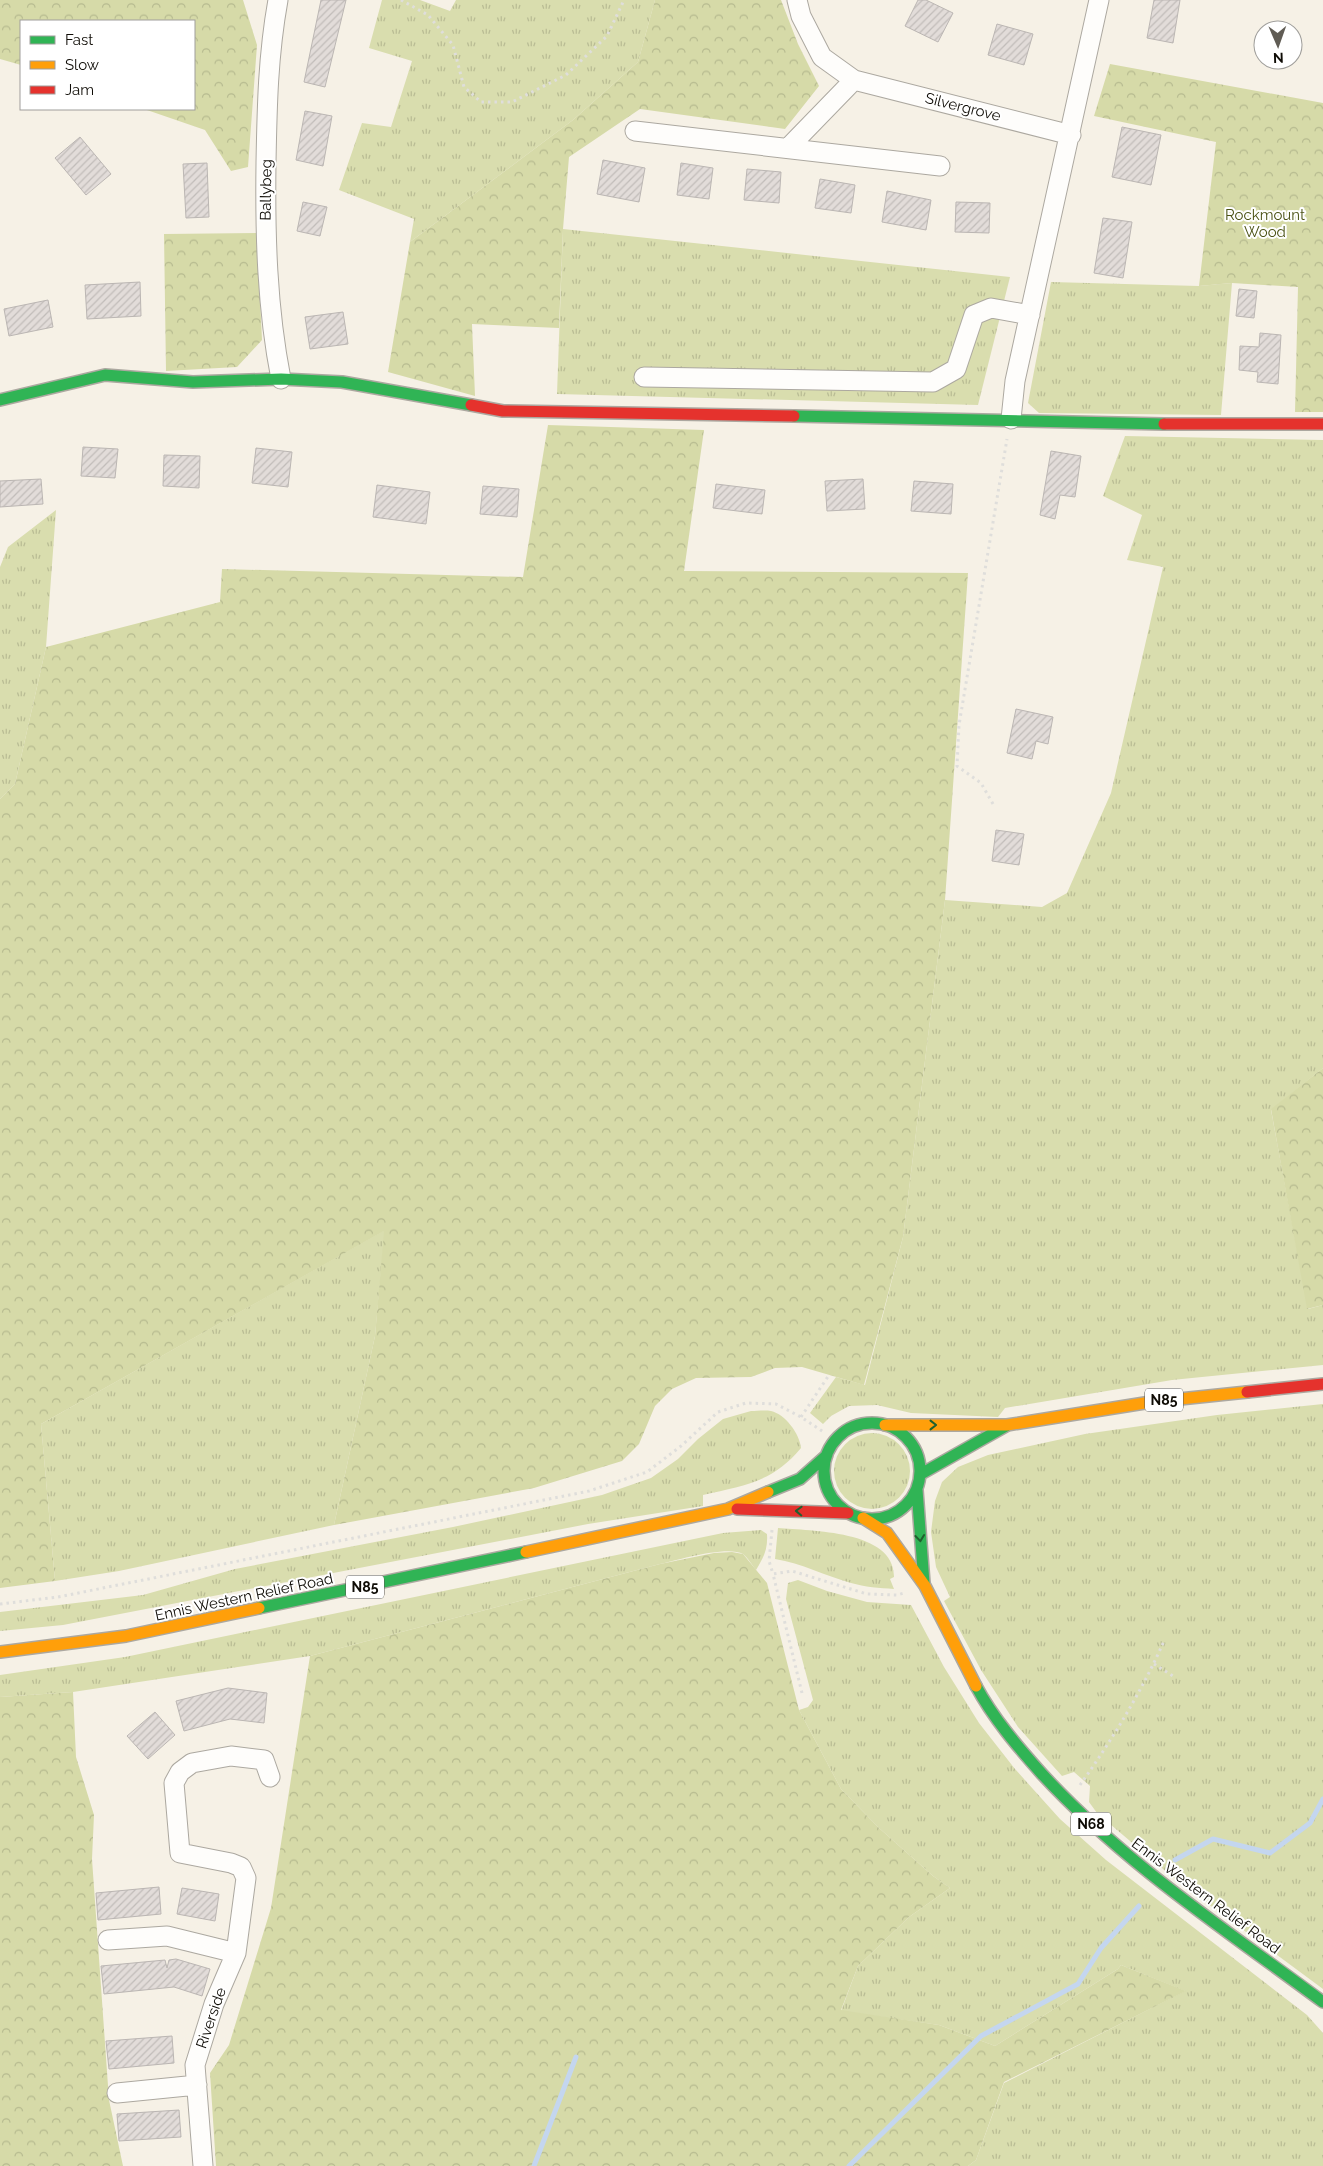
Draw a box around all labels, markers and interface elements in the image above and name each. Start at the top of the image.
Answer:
legend [20,20,195,110]
north arrow [1253,20,1303,70]
text: Fast [65,31,93,49]
text: N [1273,50,1284,66]
text: Slow [65,56,99,74]
text: Jam [65,81,94,99]
street label: Silvergrove [923,89,1003,125]
street label: Ballybeg [256,159,276,221]
park label: Rockmount Wood [1225,206,1305,241]
road number: N85 [1145,1388,1183,1412]
one-way arrow [930,1420,938,1430]
one-way arrow [795,1506,803,1517]
one-way arrow [914,1534,925,1542]
street label: Ennis Western Relief Road [153,1569,335,1625]
road number: N85 [346,1575,384,1598]
road number: N68 [1071,1812,1111,1836]
street label: Ennis Western Relief Road [1128,1834,1284,1958]
street label: Riverside [192,1985,230,2051]

